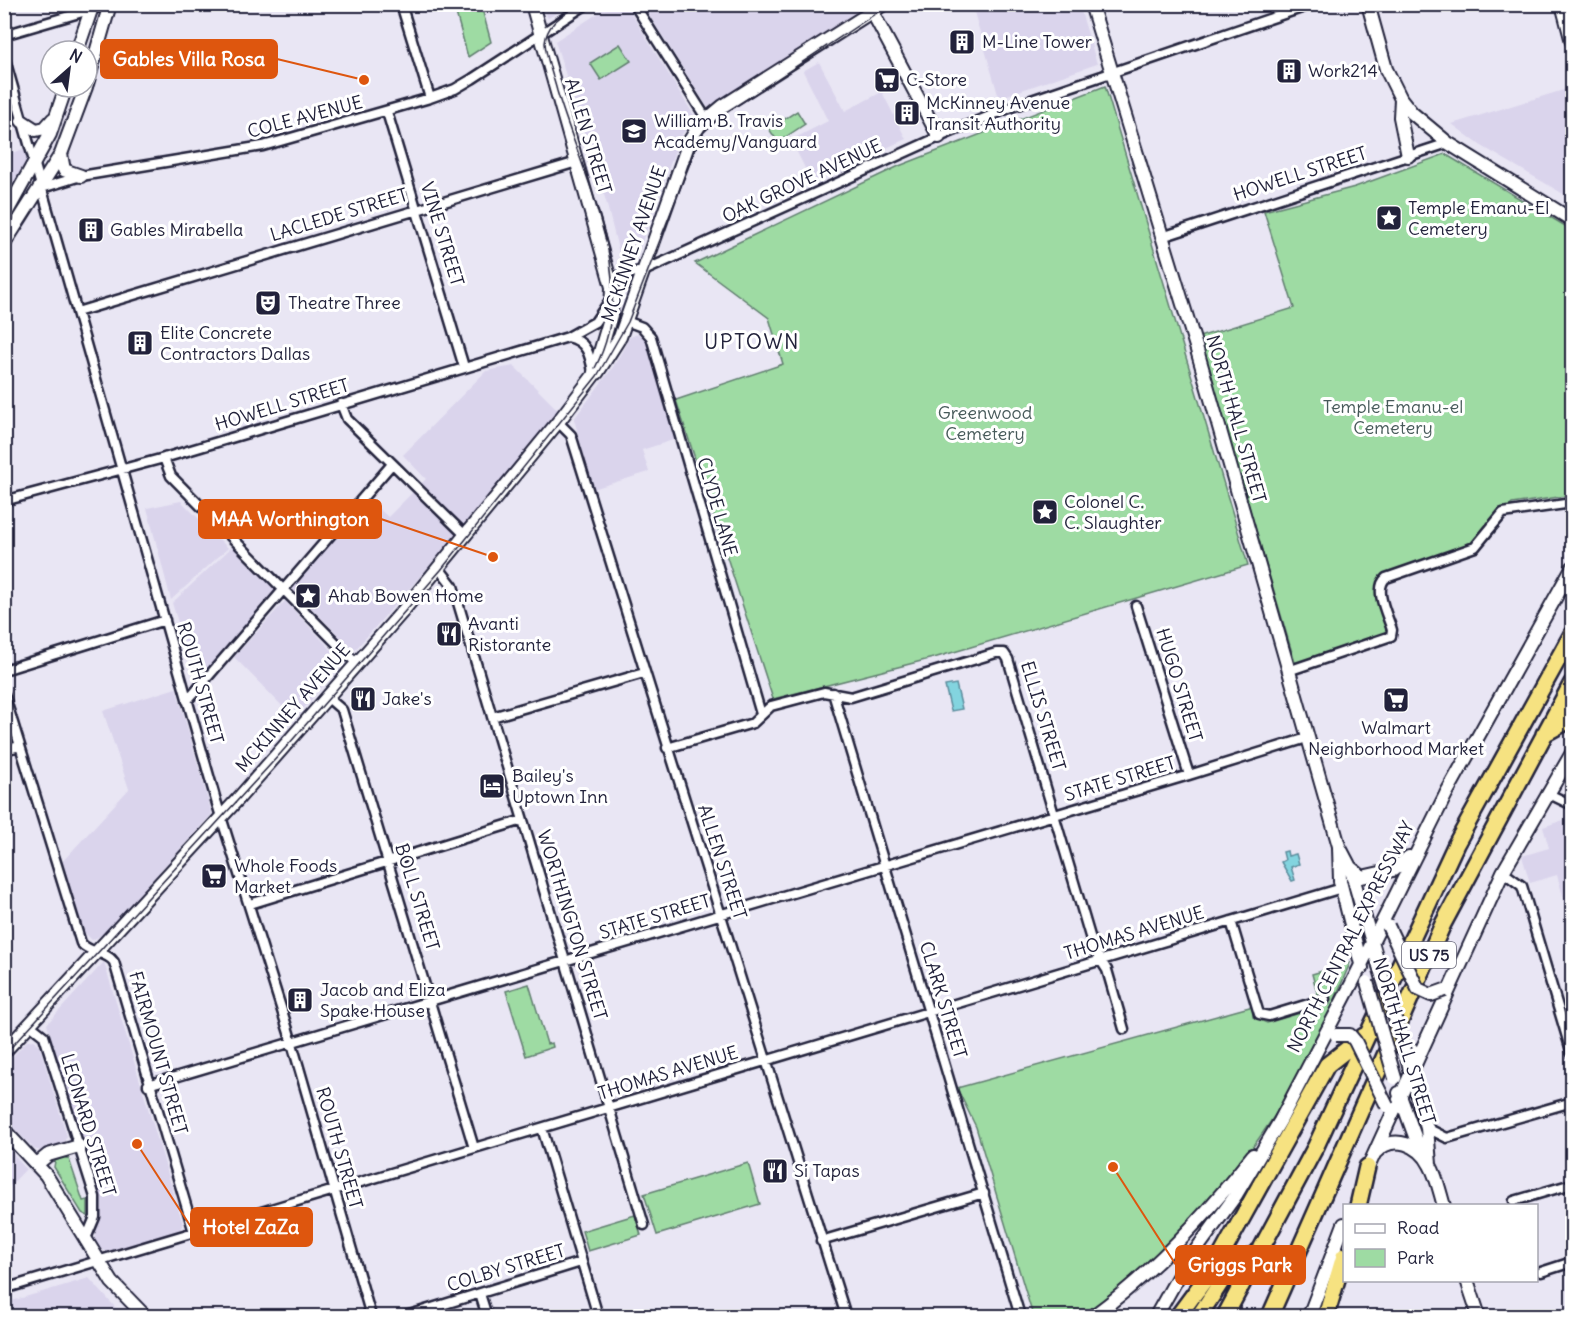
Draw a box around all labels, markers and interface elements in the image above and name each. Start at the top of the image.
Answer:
building icon: M-Line Tower [947,27,977,57]
place label: M-Line Tower [982,30,1093,53]
north arrow [39,39,99,99]
callout: Gables Villa Rosa [101,40,277,78]
text: N [66,44,86,67]
text: Gables Villa Rosa [113,46,266,71]
building icon: Work214 [1274,56,1304,86]
place label: Work214 [1308,59,1378,82]
supermarket icon: C-Store [872,65,902,95]
place label: C-Store [906,68,967,91]
street label: ALLEN STREET [560,75,617,196]
street label: COLE AVENUE [245,90,365,143]
place label: McKinney Avenue Transit Authority [926,91,1070,135]
building icon: McKinney Avenue Transit Authority [892,98,922,128]
place label: William B. Travis Academy/Vanguard [654,109,818,153]
school or university icon: William B. Travis Academy/Vanguard [619,116,649,146]
street label: OAK GROVE AVENUE [718,133,885,228]
street label: HOWELL STREET [1230,141,1369,206]
street label: MCKINNEY AVENUE [596,163,671,325]
street label: VINE STREET [416,179,469,289]
street label: LACLEDE STREET [267,183,410,246]
place label: Temple Emanu-El Cemetery [1408,196,1549,240]
place icon: Temple Emanu-El Cemetery [1374,203,1404,233]
building icon: Gables Mirabella [76,215,106,245]
place label: Gables Mirabella [110,218,243,241]
theatre icon: Theatre Three [253,288,283,318]
place label: Theatre Three [288,291,401,314]
place label: Elite Concrete Contractors Dallas [160,321,310,365]
building icon: Elite Concrete Contractors Dallas [125,328,155,358]
district label: UPTOWN [704,328,800,355]
street label: NORTH HALL STREET [1201,332,1271,506]
street label: HOWELL STREET [212,373,352,436]
park label: Temple Emanu-el Cemetery [1323,395,1463,439]
park label: Greenwood Cemetery [938,401,1033,445]
street label: CLYDE LANE [692,455,743,559]
place label: Colonel C. C. Slaughter [1064,490,1162,534]
place icon: Colonel C. C. Slaughter [1030,497,1060,527]
callout: MAA Worthington [199,500,381,538]
text: MAA Worthington [211,506,370,531]
place icon: Ahab Bowen Home [293,581,323,611]
place label: Ahab Bowen Home [328,584,483,607]
place label: Avanti Ristorante [468,612,551,656]
street label: ROUTH STREET [172,619,229,746]
restaurant icon: Avanti Ristorante [434,619,464,649]
street label: HUGO STREET [1151,625,1208,745]
street label: MCKINNEY AVENUE [230,639,355,777]
street label: ELLIS STREET [1016,658,1071,774]
restaurant icon: Jake's [348,684,378,714]
supermarket icon: Walmart Neighborhood Market [1381,685,1411,715]
place label: Jake's [382,687,432,710]
place label: Walmart Neighborhood Market [1308,716,1484,760]
street label: STATE STREET [1061,751,1178,806]
place label: Bailey's Uptown Inn [512,764,608,808]
hotel icon: Bailey's Uptown Inn [477,771,507,801]
street label: ALLEN STREET [693,801,752,922]
street label: NORTH CENTRAL EXPRESSWAY [1282,817,1419,1056]
street label: WORTHINGTON STREET [533,827,612,1023]
street label: BOLL STREET [390,840,445,953]
place label: Whole Foods Market [234,854,337,898]
supermarket icon: Whole Foods Market [199,861,229,891]
street label: STATE STREET [596,889,713,944]
street label: THOMAS AVENUE [1061,900,1206,965]
street label: CLARK STREET [915,938,972,1061]
road number: US 75 [1402,942,1456,968]
street label: NORTH HALL STREET [1368,954,1441,1127]
street label: FAIRMOUNT STREET [124,969,193,1137]
place label: Jacob and Eliza Spake House [320,978,446,1022]
building icon: Jacob and Eliza Spake House [285,985,315,1015]
street label: THOMAS AVENUE [595,1040,740,1105]
street label: LEONARD STREET [56,1051,121,1199]
street label: ROUTH STREET [311,1084,368,1211]
restaurant icon: Sí Tapas [760,1156,790,1186]
place label: Sí Tapas [794,1159,860,1182]
legend [1343,1204,1538,1282]
callout: Hotel ZaZa [191,1208,312,1246]
text: Hotel ZaZa [203,1214,300,1239]
text: Road [1397,1216,1440,1239]
street label: COLBY STREET [444,1239,568,1296]
callout: Griggs Park [1176,1246,1305,1284]
text: Park [1397,1246,1434,1269]
text: Griggs Park [1188,1252,1292,1277]

